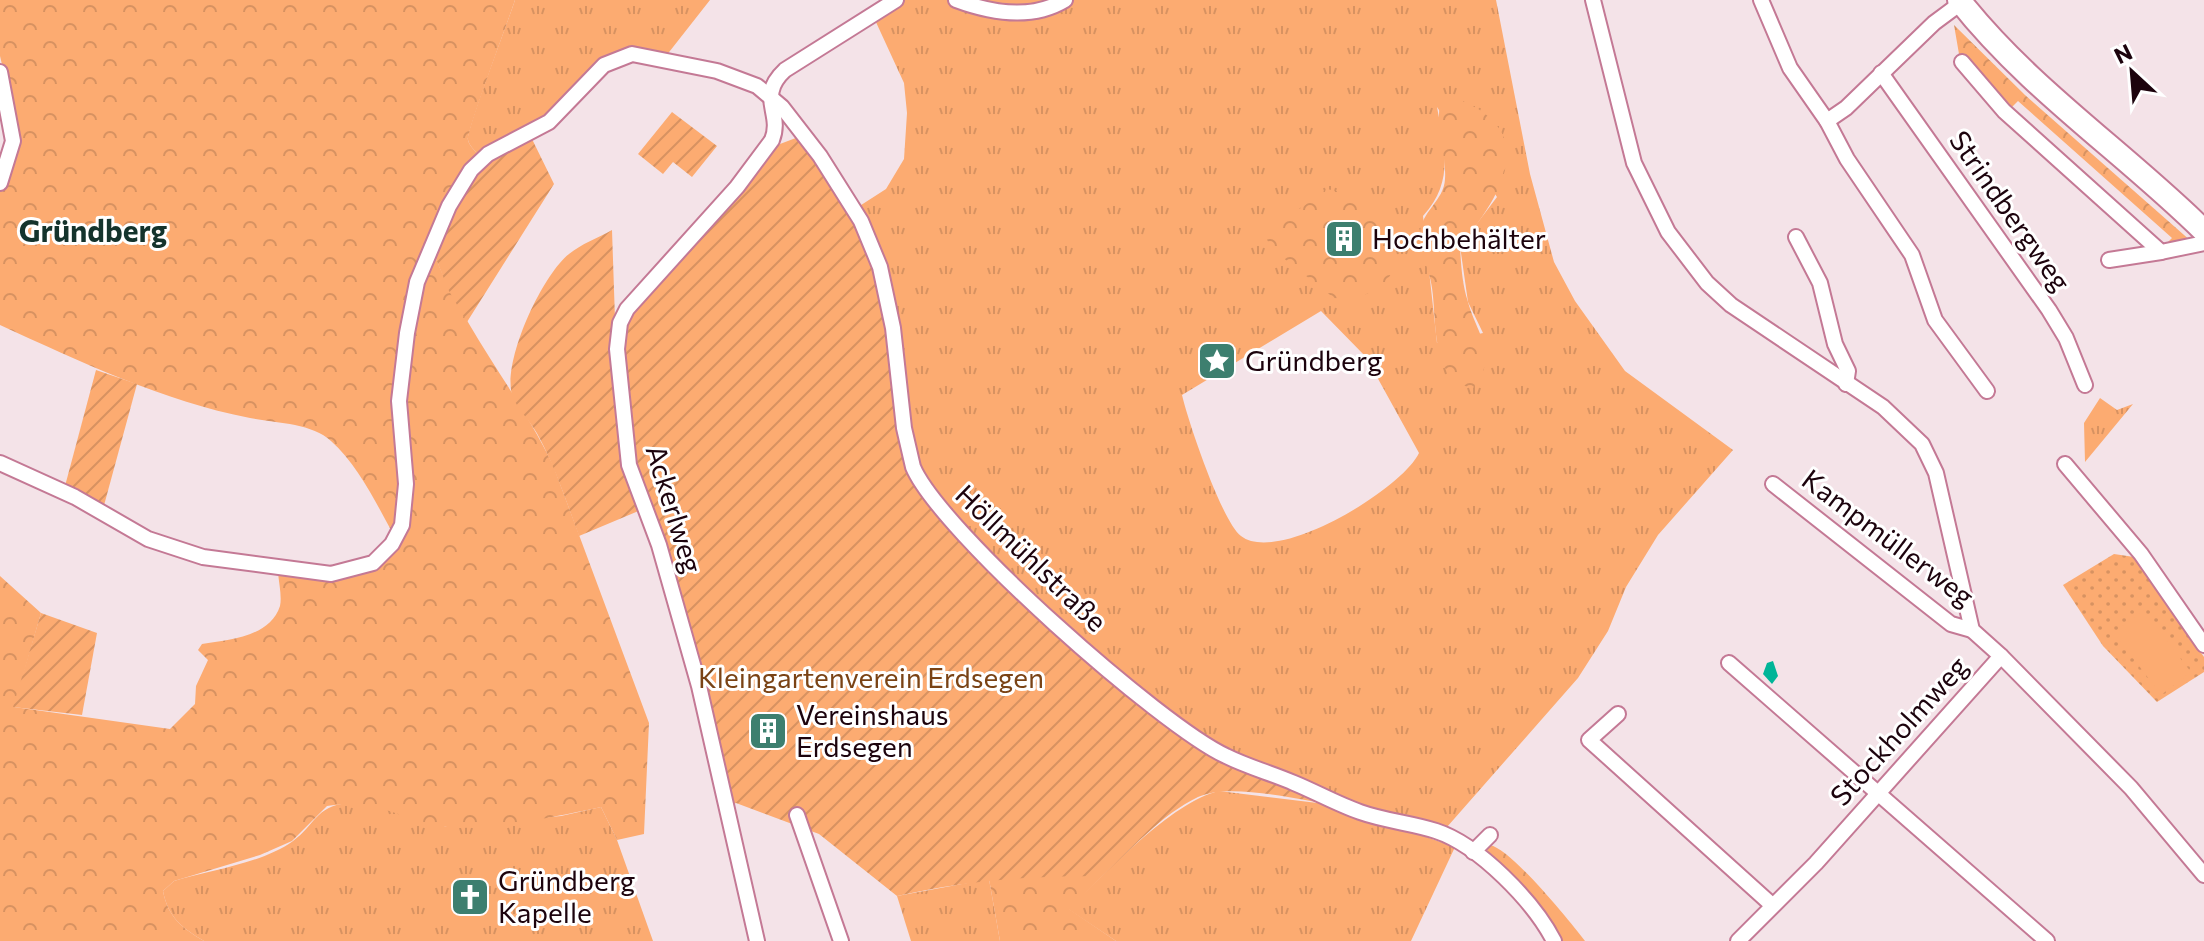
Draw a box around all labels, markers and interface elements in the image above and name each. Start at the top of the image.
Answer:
north arrow [2092,32,2172,112]
text: N [2110,38,2136,69]
street label: Strindbergweg [1943,124,2079,297]
district label: Gründberg [19,211,167,248]
building icon: Hochbehälter [1323,218,1365,260]
place label: Hochbehälter [1372,221,1546,255]
place icon: Gründberg [1196,340,1238,382]
place label: Gründberg [1245,343,1382,377]
street label: Ackerlweg [639,441,711,577]
street label: Kampmüllerweg [1796,461,1981,613]
street label: Höllmühlstraße [949,477,1114,638]
street label: Stockholmweg [1822,649,1974,812]
park label: Kleingartenverein Erdsegen [698,660,1044,694]
place label: Vereinshaus Erdsegen [796,697,949,763]
building icon: Vereinshaus Erdsegen [747,710,789,752]
place label: Gründberg Kapelle [498,863,635,929]
church icon: Gründberg Kapelle [449,876,491,918]

